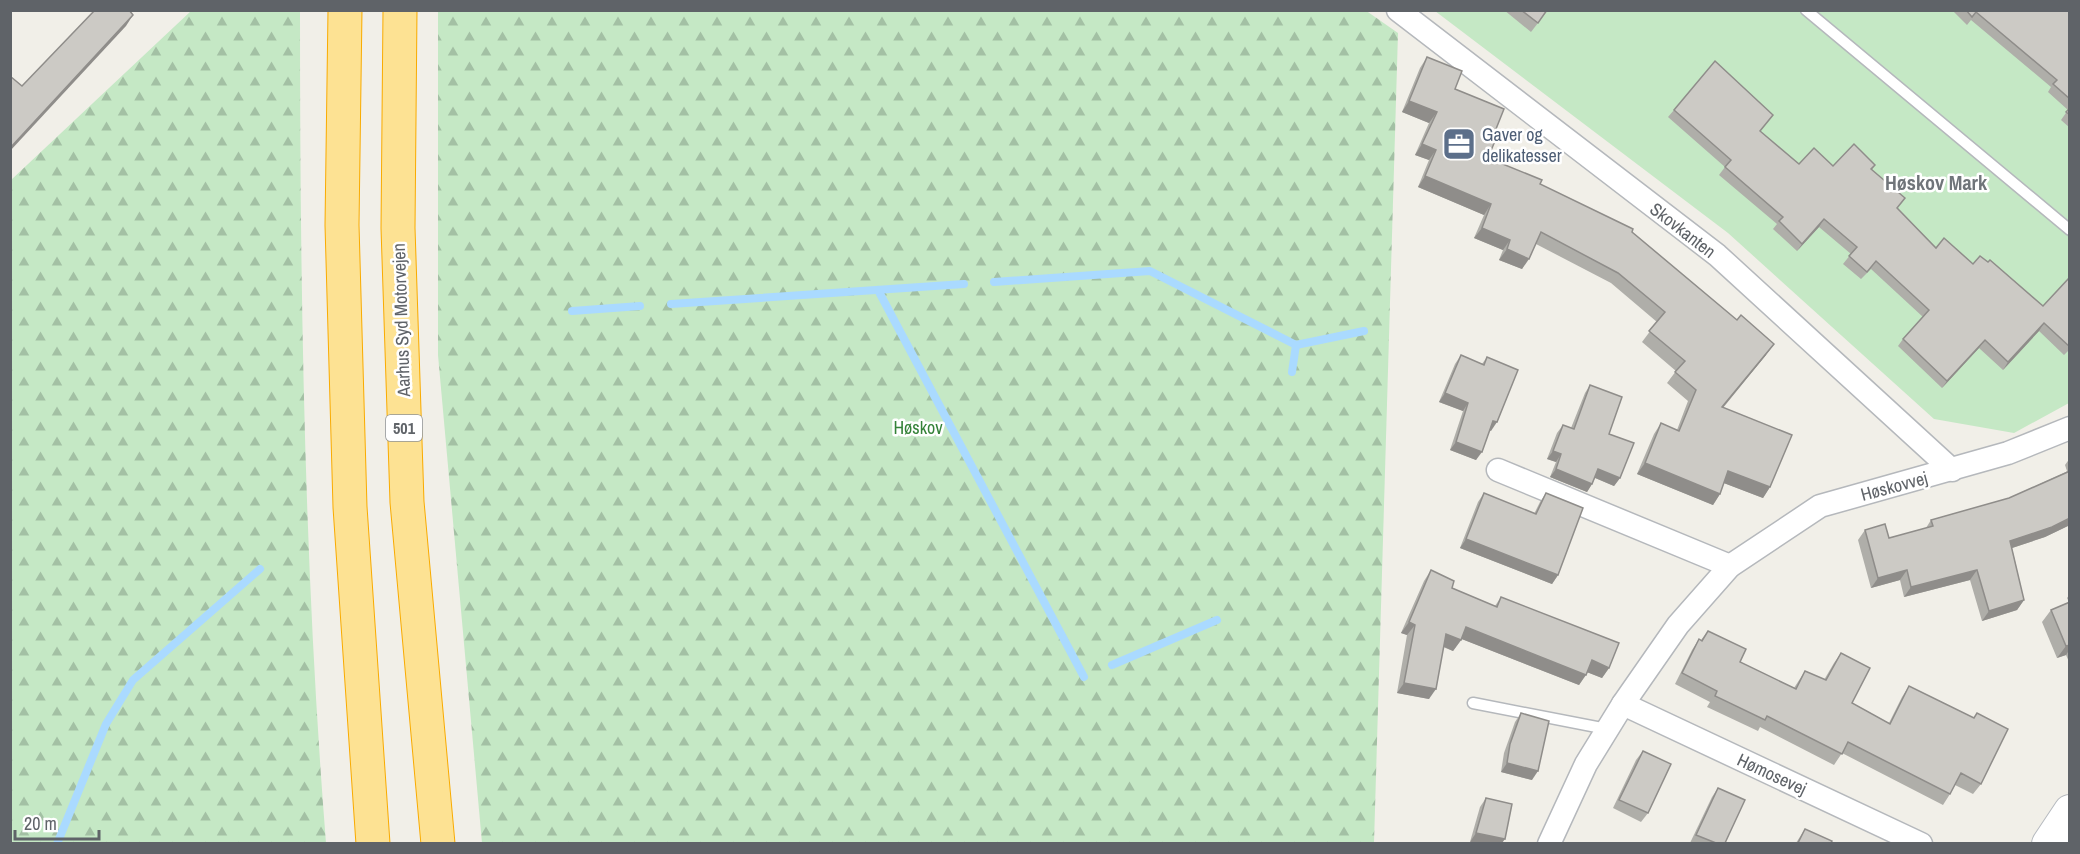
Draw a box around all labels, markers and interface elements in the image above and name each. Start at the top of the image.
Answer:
place label: Gaver og delikatesser [1482,122,1562,168]
office icon: Gaver og delikatesser [1441,126,1477,162]
district label: Høskov Mark [1885,169,1988,196]
street label: Skovkanten [1645,196,1721,264]
street label: Aarhus Syd Motorvejen [386,243,416,398]
road number: 501 [386,415,422,441]
park label: Høskov [893,415,943,440]
street label: Høskovvej [1858,465,1930,507]
street label: Hømosevej [1733,747,1811,801]
scale bar [15,803,99,841]
text: 20 m [24,811,57,836]

